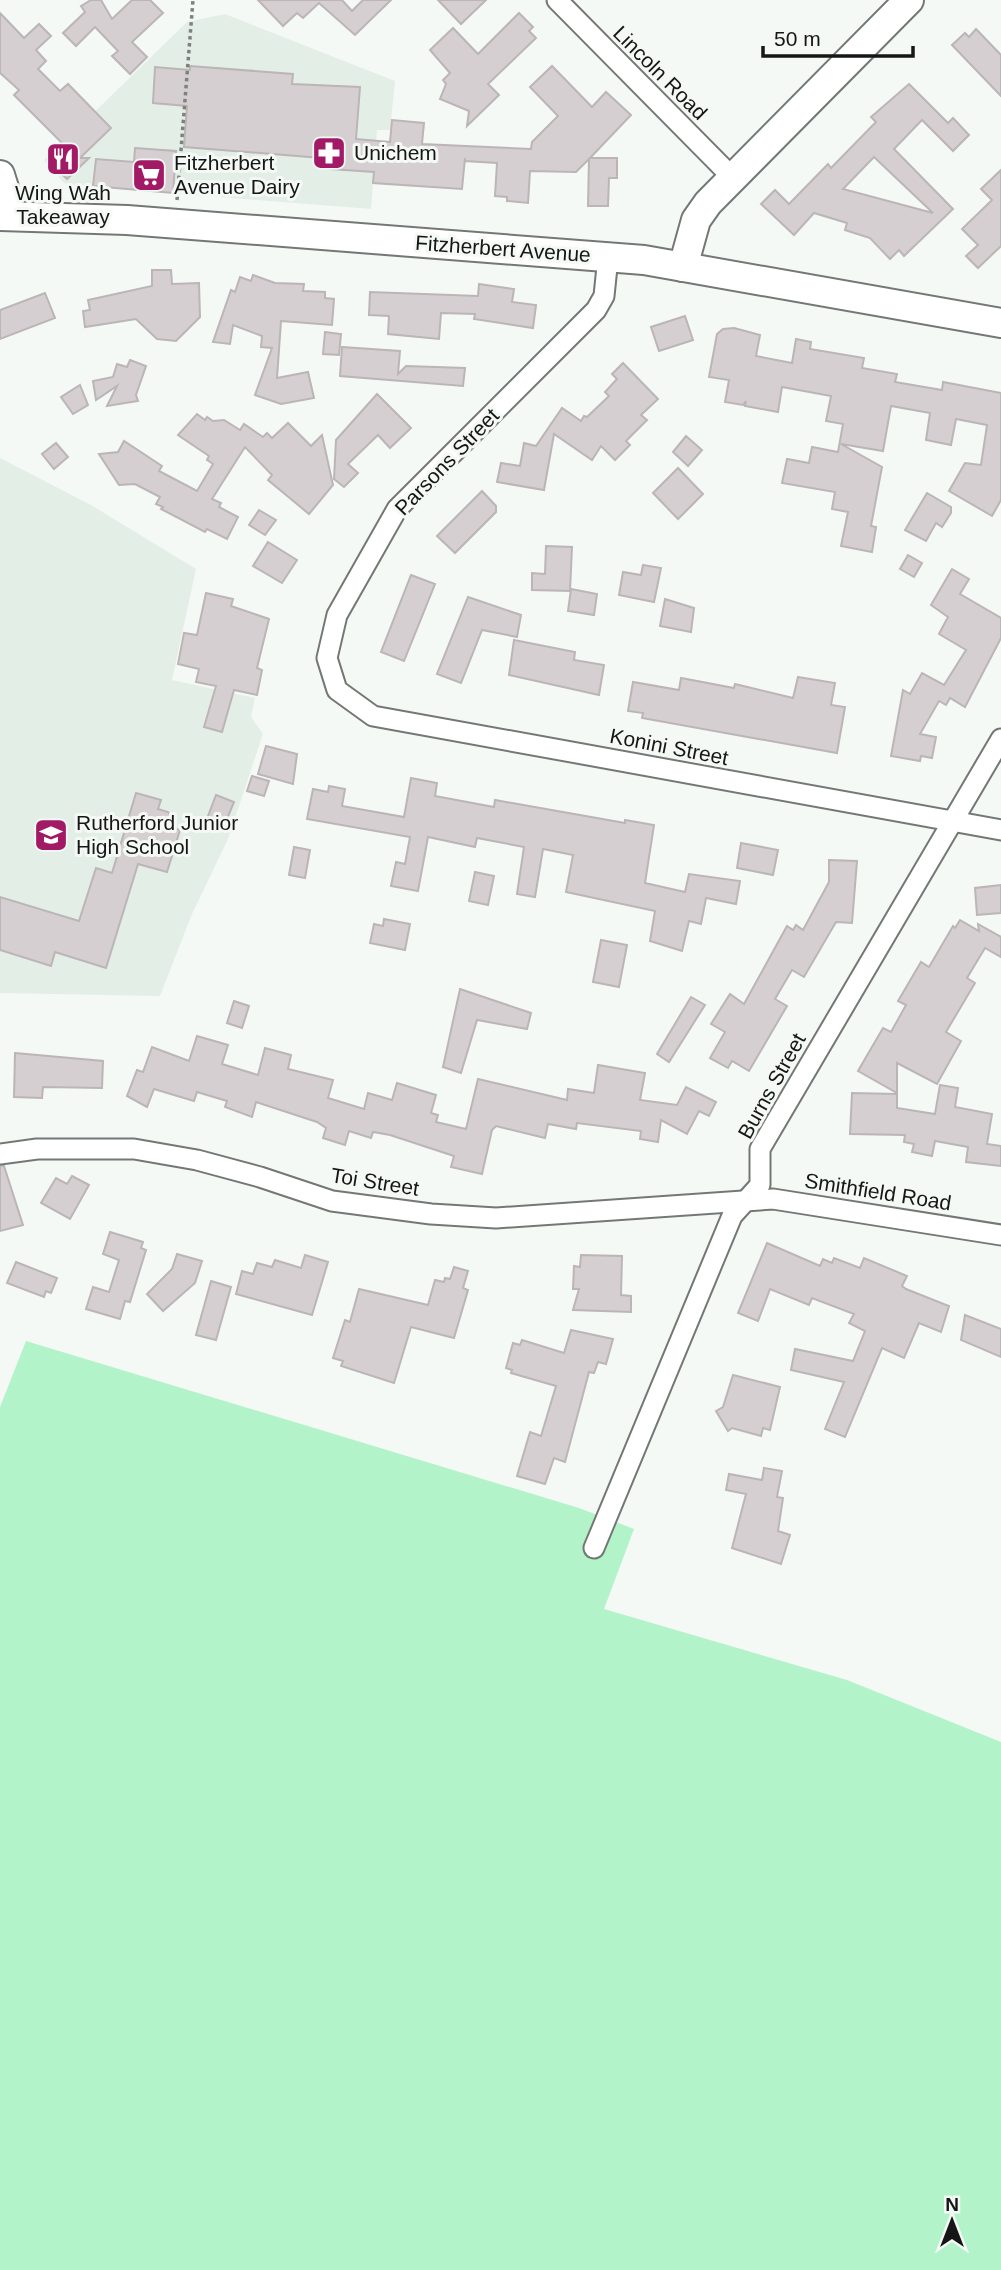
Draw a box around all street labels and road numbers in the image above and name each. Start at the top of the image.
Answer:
street label: Lincoln Road [609,21,712,124]
street label: Fitzherbert Avenue [415,231,592,266]
street label: Parsons Street [390,404,503,520]
street label: Konini Street [608,724,730,769]
street label: Burns Street [733,1029,810,1142]
street label: Toi Street [329,1163,421,1200]
street label: Smithfield Road [803,1169,953,1214]

